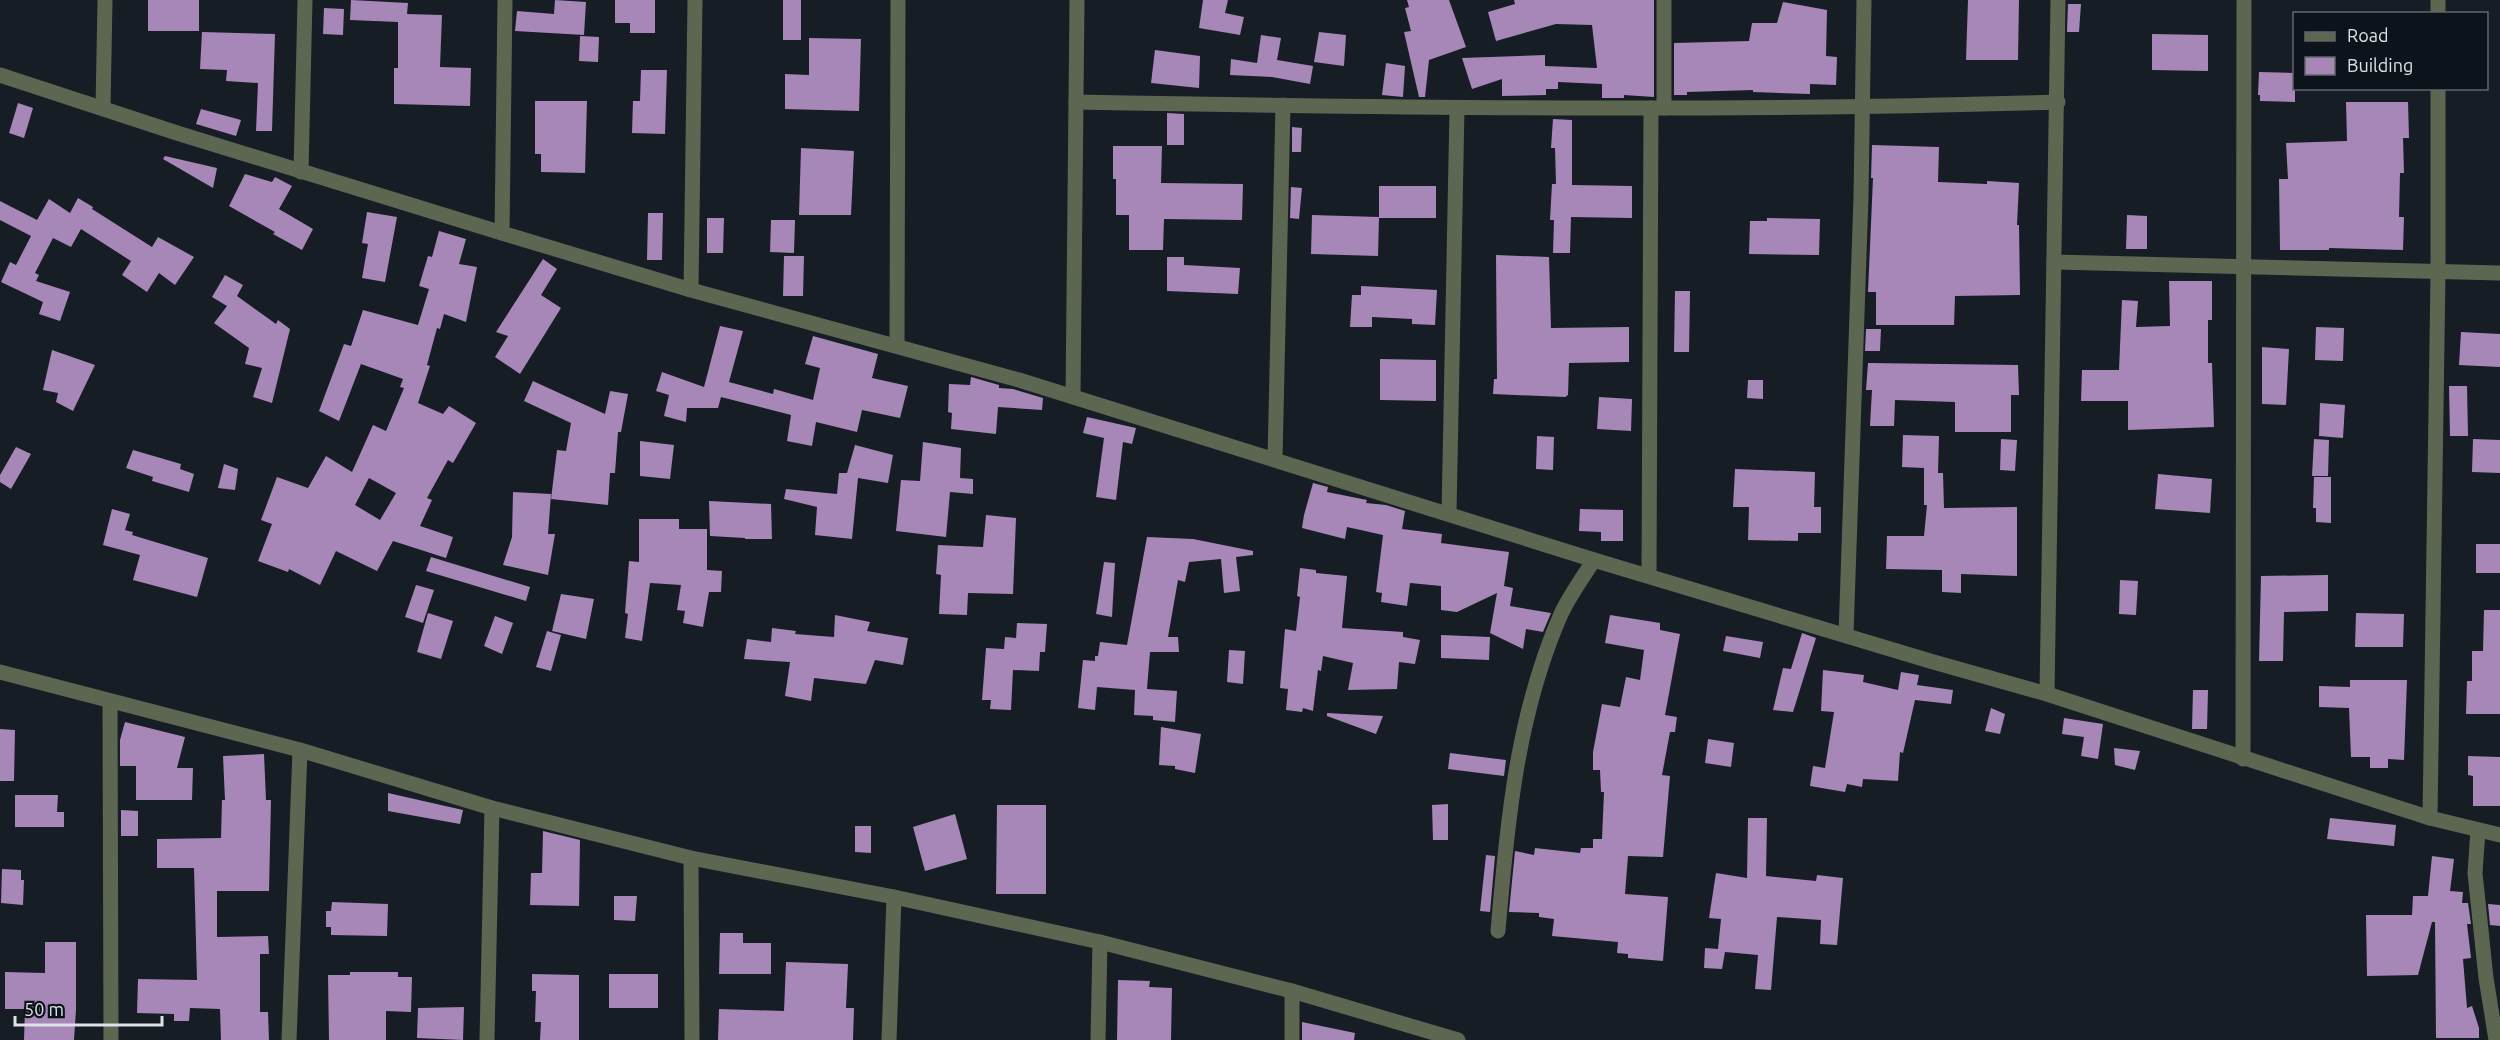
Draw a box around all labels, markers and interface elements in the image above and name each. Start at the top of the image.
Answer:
legend [2293,12,2488,90]
text: Road [2347,25,2389,45]
text: Building [2347,55,2413,75]
scale bar [15,989,162,1027]
text: 50 m [24,999,64,1019]

